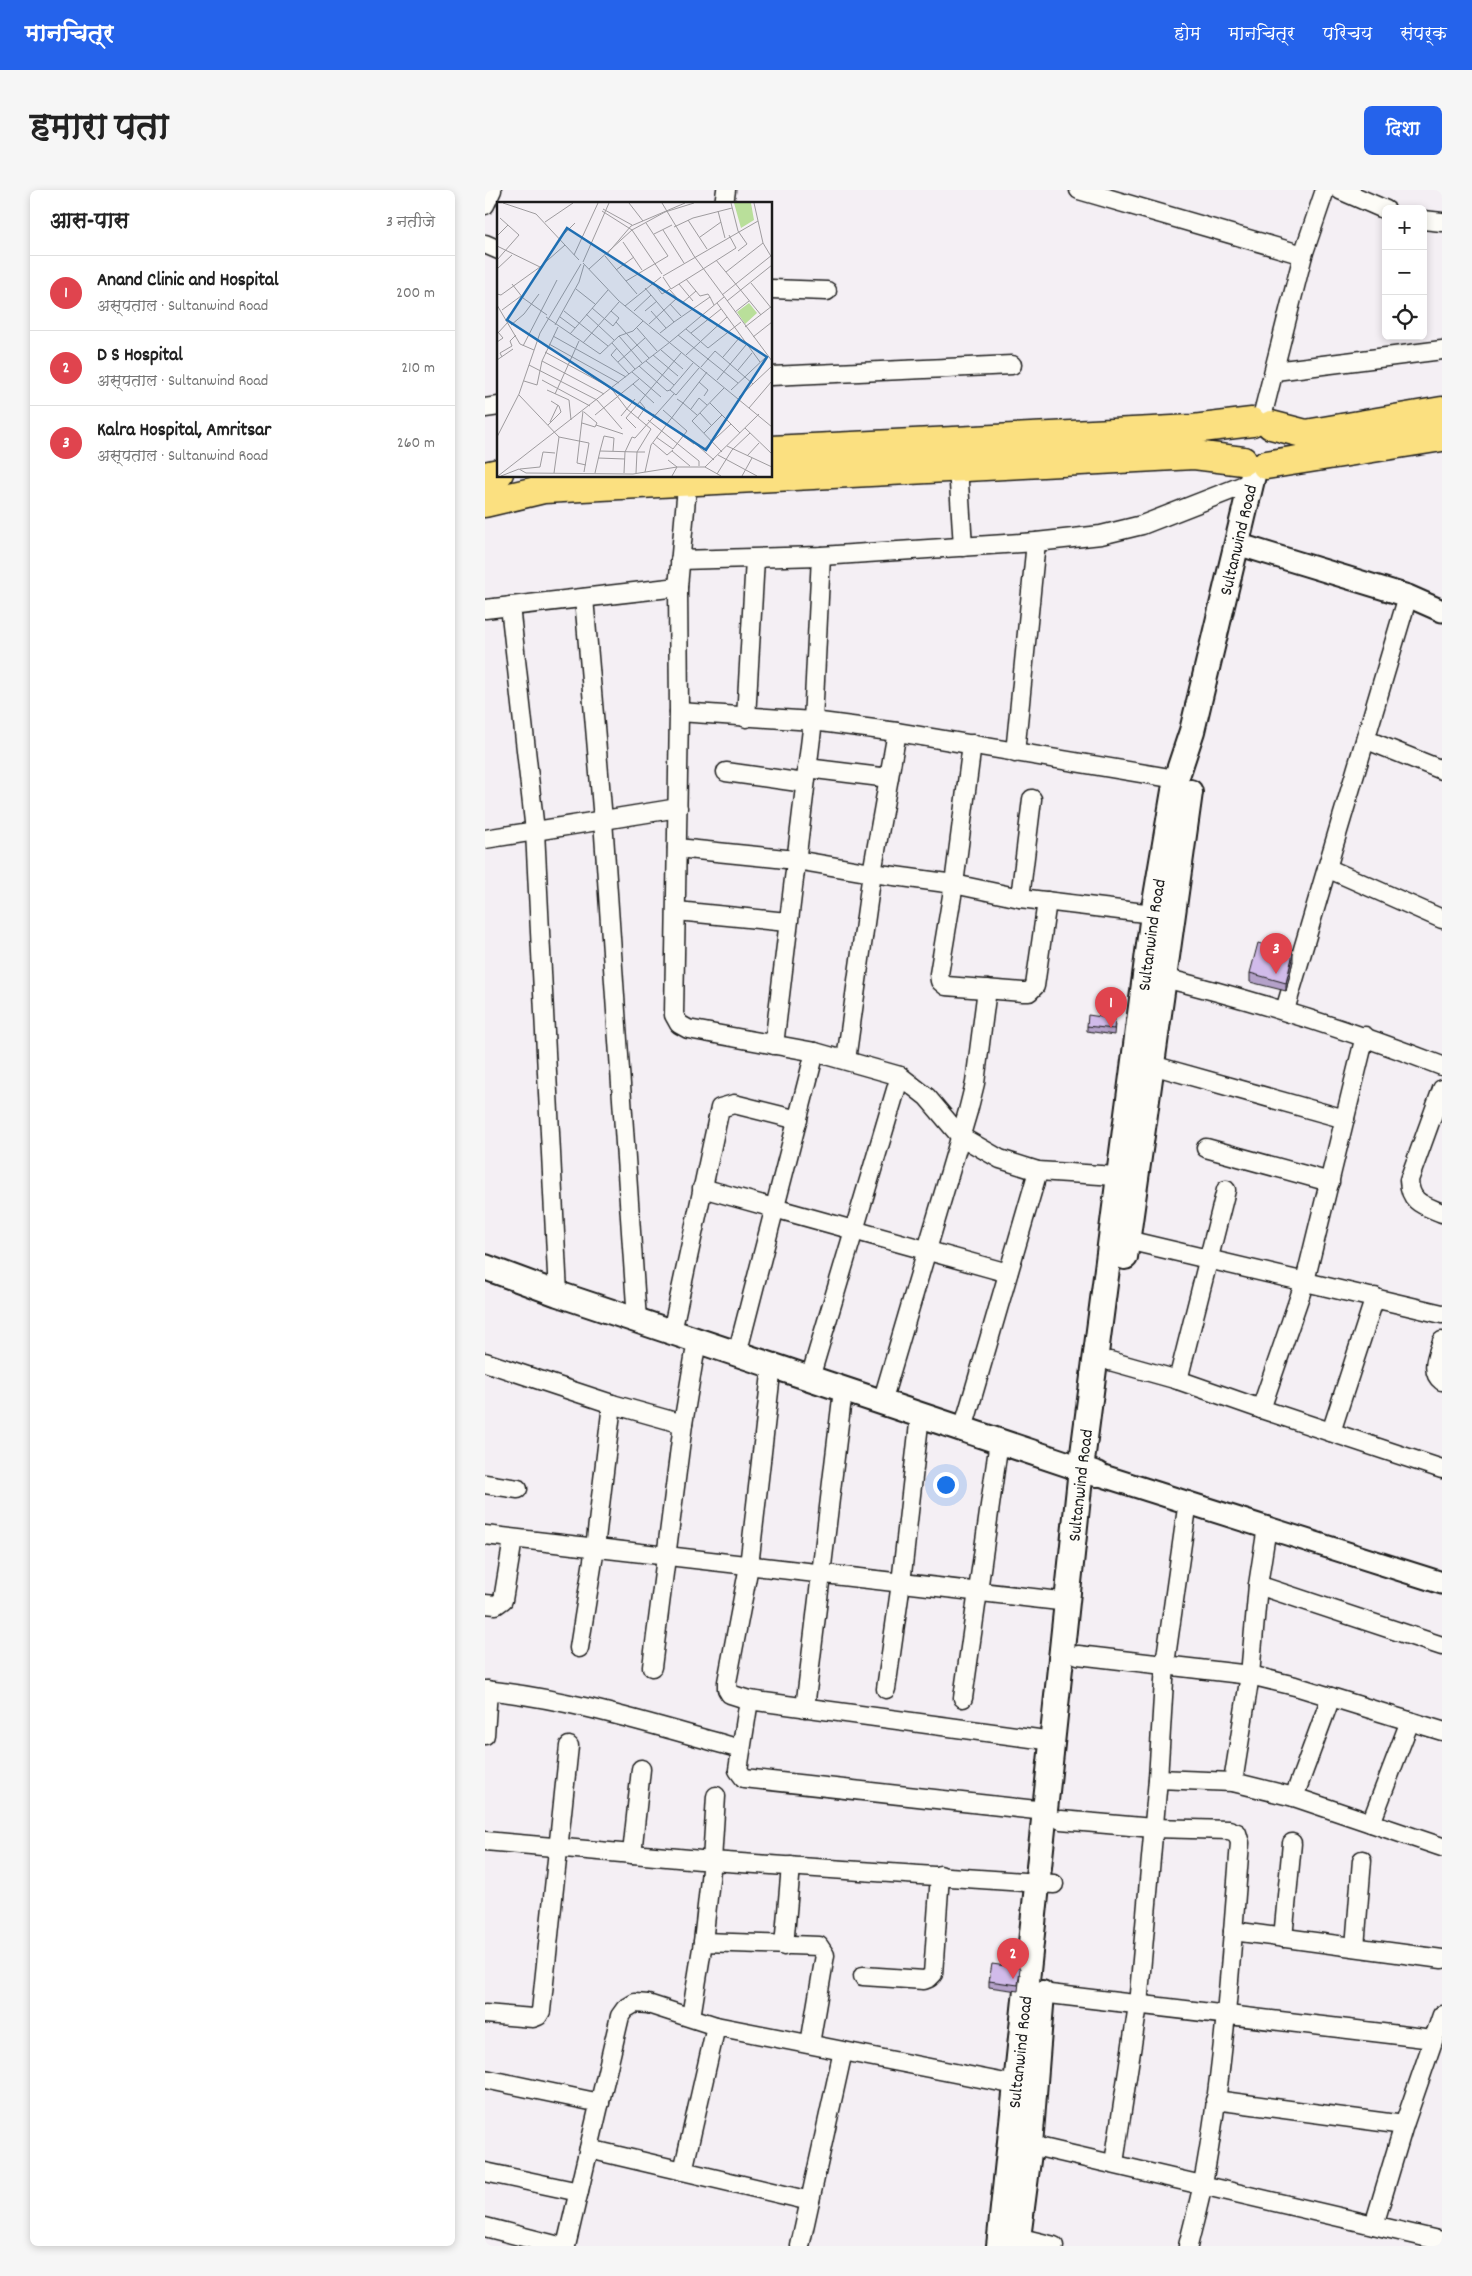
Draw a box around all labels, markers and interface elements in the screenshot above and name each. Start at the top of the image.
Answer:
text: मानचित्र [25,18,113,52]
text: होम [1174,23,1200,48]
text: मानचित्र [1228,23,1295,48]
text: परिचय [1323,23,1372,48]
text: संपर्क [1400,23,1447,48]
text: हमारा पता [30,105,169,155]
button: दिशा [1364,106,1442,155]
inset map [497,202,773,478]
map controls [1382,205,1427,340]
button: + [1382,205,1427,250]
text: आस-पास [50,208,129,238]
text: 3 नतीजे [386,211,435,234]
button: − [1382,250,1427,295]
text: Anand Clinic and Hospital [97,268,279,295]
text: 1 [64,282,68,305]
text: 200 m [396,282,435,305]
text: अस्पताल · Sultanwind Road [97,295,268,318]
button: locate [1382,295,1427,340]
text: D S Hospital [97,343,183,370]
text: 2 [63,357,70,380]
text: 210 m [401,357,435,380]
text: अस्पताल · Sultanwind Road [97,370,268,393]
text: Kalra Hospital, Amritsar [97,418,271,445]
text: 3 [62,432,70,455]
text: 260 m [397,432,435,455]
text: अस्पताल · Sultanwind Road [97,445,268,468]
street label: Sultanwind Road [1215,483,1265,598]
street label: Sultanwind Road [1133,877,1174,993]
pin: 3 [1260,933,1292,974]
pin: 1 [1095,987,1127,1028]
street label: Sultanwind Road [1063,1428,1101,1543]
your location [933,1472,959,1498]
pin: 2 [997,1938,1029,1979]
street label: Sultanwind Road [1004,1995,1040,2110]

